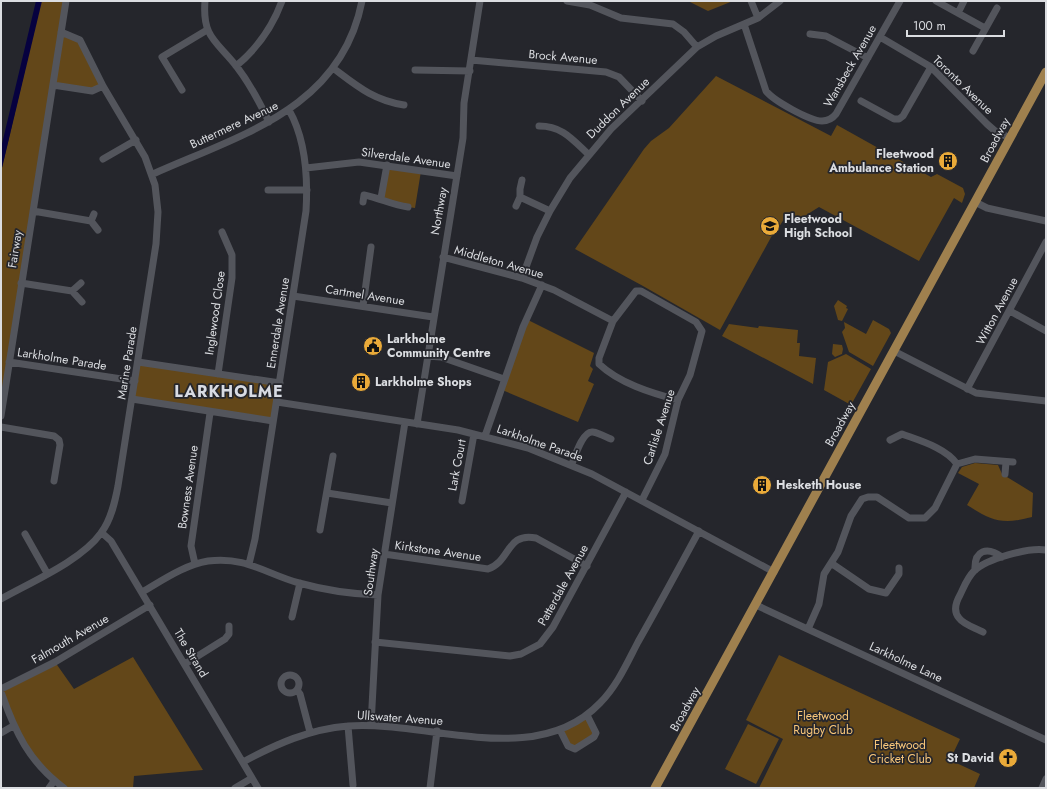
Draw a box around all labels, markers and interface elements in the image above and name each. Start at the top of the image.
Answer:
scale bar [907,12,1004,38]
text: 100 m [913,17,946,35]
street label: Wansbeck Avenue [819,21,881,111]
street label: Brock Avenue [528,45,598,69]
street label: Toronto Avenue [929,51,997,119]
street label: Duddon Avenue [582,73,654,143]
street label: Buttermere Avenue [187,97,281,153]
street label: Broadway [976,114,1015,166]
street label: Silverdale Avenue [360,143,452,173]
place label: Fleetwood Ambulance Station [828,145,934,177]
building icon: Fleetwood Ambulance Station [937,150,959,172]
street label: Northway [426,185,452,236]
place label: Fleetwood High School [784,210,852,242]
school or university icon: Fleetwood High School [759,215,781,237]
street label: Fairway [3,228,27,269]
street label: Middleton Avenue [452,241,546,283]
street label: Inglewood Close [200,270,230,356]
street label: Witton Avenue [972,274,1022,348]
street label: Ennerdale Avenue [262,276,294,370]
street label: Cartmel Avenue [324,280,406,310]
street label: Marine Parade [112,325,142,401]
place label: Larkholme Community Centre [387,330,491,362]
public building icon: Larkholme Community Centre [362,335,384,357]
street label: Larkholme Parade [16,343,108,375]
building icon: Larkholme Shops [350,371,372,393]
place label: Larkholme Shops [375,373,472,391]
district label: LARKHOLME [174,380,284,403]
street label: Carlisle Avenue [638,387,680,467]
street label: Broadway [820,398,860,450]
street label: Larkholme Parade [494,420,586,466]
street label: Lark Court [443,438,471,492]
street label: Bowness Avenue [173,444,203,530]
building icon: Hesketh House [751,474,773,496]
place label: Hesketh House [776,476,862,494]
street label: Kirkstone Avenue [394,536,482,566]
street label: Patterdale Avenue [533,541,593,629]
street label: Southway [359,546,383,597]
street label: Falmouth Avenue [28,610,112,668]
street label: The Strand [169,625,213,681]
street label: Larkholme Lane [866,637,946,687]
street label: Broadway [665,683,705,735]
street label: Ullswater Avenue [357,706,443,730]
park label: Fleetwood Rugby Club [793,707,853,739]
park label: Fleetwood Cricket Club [868,736,932,768]
church icon: St David [997,747,1019,769]
place label: St David [947,749,994,767]

